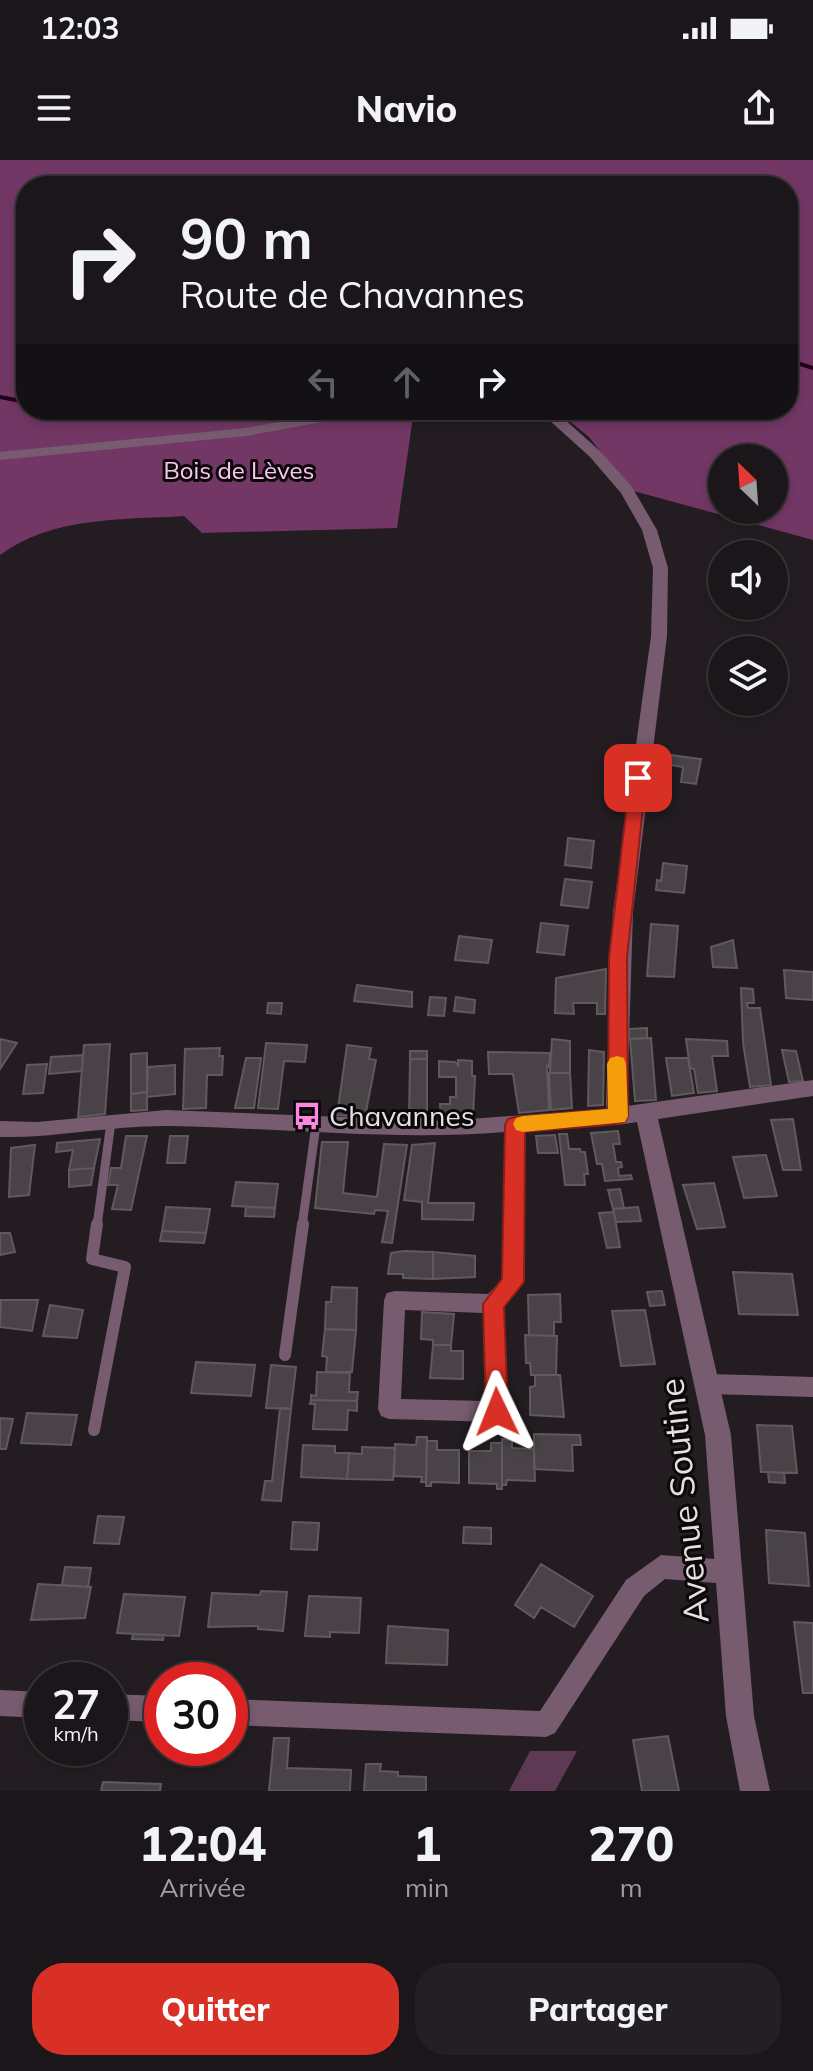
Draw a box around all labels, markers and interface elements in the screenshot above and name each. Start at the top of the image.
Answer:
text: 12:03 [40,9,119,47]
icon: menu [32,86,76,130]
text: Navio [356,86,457,131]
icon: share [737,86,781,130]
text: 90 m [180,203,313,273]
icon: right [48,208,152,312]
text: Route de Chavannes [180,272,525,317]
icon: left [301,360,345,404]
icon: ahead [385,360,429,404]
icon: right [469,360,513,404]
north arrow [708,444,788,524]
map controls [708,444,788,716]
park label: Bois de Lèves [163,455,315,485]
button: sound [708,540,788,620]
button: layers [708,636,788,716]
pin [604,744,672,812]
icon: arrive [616,756,660,800]
place label: Chavannes [329,1098,475,1133]
bus stop icon: Chavannes [292,1101,322,1131]
position arrow [455,1370,539,1454]
street label: Avenue Soutine [649,1377,718,1626]
speed limit sign: 30 [144,1662,248,1766]
text: 27 [52,1679,100,1729]
text: km/h [53,1721,99,1746]
text: 12:04 [139,1813,266,1873]
text: 1 [413,1813,442,1873]
text: 270 [588,1813,674,1873]
text: Arrivée [159,1871,246,1904]
text: min [405,1871,449,1904]
text: m [620,1871,643,1904]
button: Quitter [32,1963,399,2055]
button: Partager [415,1963,781,2055]

